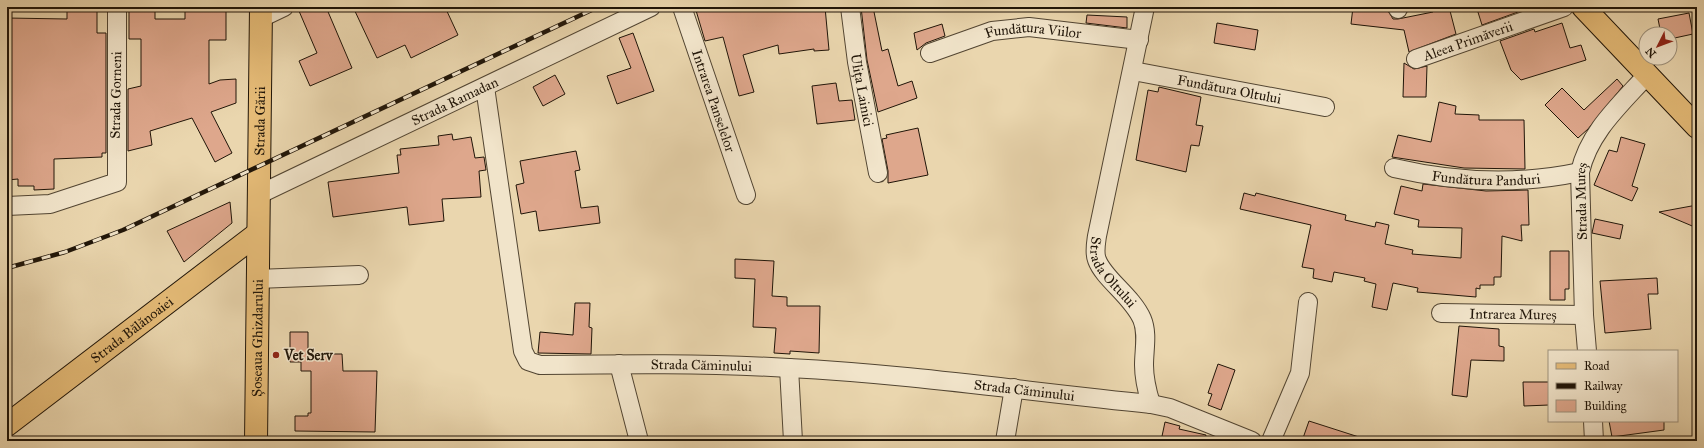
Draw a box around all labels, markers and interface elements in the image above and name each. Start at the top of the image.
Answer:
street label: Aleea Primăverii [1420,17,1515,65]
street label: Fundătura Viilor [982,18,1083,42]
north arrow [1638,26,1678,66]
text: N [1643,44,1659,60]
street label: Intrarea Panselelor [689,47,740,155]
street label: Strada Gorneni [107,51,125,139]
street label: Ulița Lainici [848,53,878,128]
street label: Fundătura Oltului [1176,71,1283,107]
street label: Strada Ramadan [409,73,501,129]
street label: Strada Gării [251,86,269,156]
street label: Strada Mureș [1571,160,1591,240]
street label: Fundătura Panduri [1431,167,1541,189]
street label: Strada Oltului [1087,235,1141,311]
street label: Șoseaua Ghizdarului [248,279,266,397]
street label: Strada Bălănoaiei [87,293,176,367]
street label: Intrarea Mureș [1469,305,1557,323]
place label: Vet Serv [283,347,334,364]
marker: Vet Serv [271,350,281,360]
legend [1548,350,1678,422]
street label: Strada Căminului [651,356,753,375]
text: Road [1584,359,1610,373]
street label: Strada Căminului [973,376,1076,404]
text: Railway [1584,379,1623,393]
text: Building [1584,399,1627,414]

